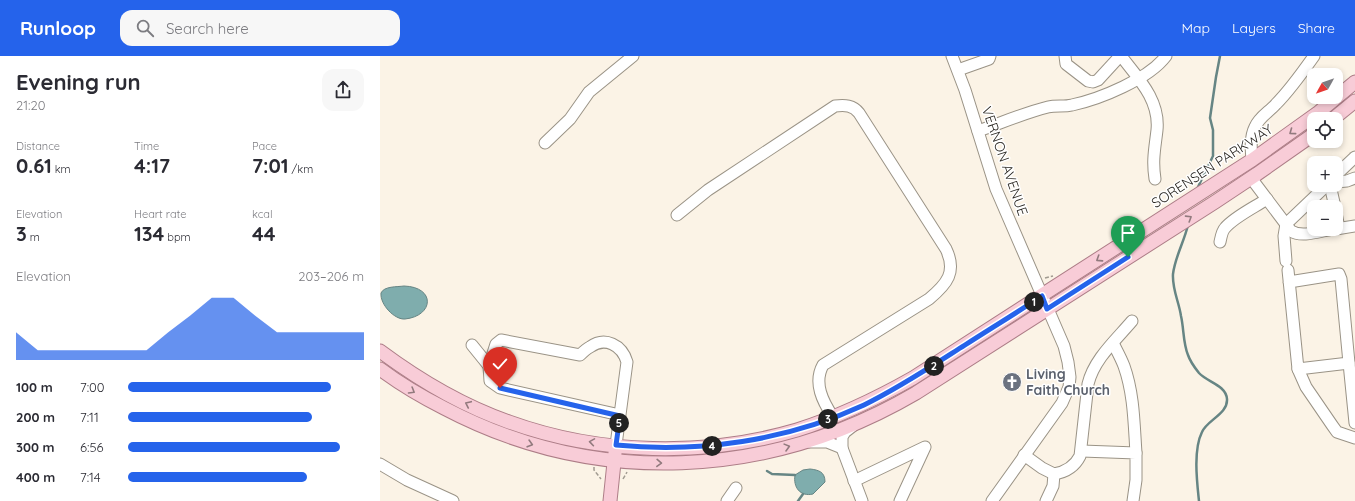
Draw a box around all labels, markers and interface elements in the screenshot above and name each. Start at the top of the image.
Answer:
search box [120,10,400,46]
text: Runloop [20,16,96,40]
icon: search [134,17,156,39]
text: Search here [166,19,249,38]
text: Map [1181,19,1210,37]
text: Layers [1232,19,1276,37]
text: Share [1298,19,1335,37]
text: Evening run [16,68,141,96]
north arrow [1307,68,1343,104]
map controls [1307,68,1343,236]
button: share [322,69,364,111]
text: 21:20 [16,97,45,113]
street label: VERNON AVENUE [978,104,1032,218]
button: locate [1307,112,1343,148]
street label: SORENSEN PARKWAY [1148,120,1276,212]
one-way arrow [1289,128,1296,135]
text: Distance [16,139,60,153]
text: Time [134,139,159,153]
text: Pace [252,139,277,153]
text: 0.61 [16,153,52,178]
text: 4:17 [134,153,170,178]
text: 7:01 [252,153,289,178]
button: + [1307,156,1343,192]
text: km [52,162,71,176]
text: /km [289,162,313,176]
button: − [1307,200,1343,236]
text: Elevation [16,207,62,221]
text: Heart rate [134,207,186,221]
text: kcal [252,207,273,221]
pin [1111,216,1145,257]
one-way arrow [1184,216,1191,223]
text: 3 [16,221,27,246]
text: 134 [134,221,164,246]
text: 44 [252,221,276,246]
icon: arrive [1117,222,1139,244]
text: m [27,230,40,244]
text: bpm [164,230,191,244]
one-way arrow [1096,254,1103,262]
text: Elevation [16,268,71,284]
text: 203–206 m [298,268,364,284]
pin: 1 [1024,292,1044,312]
text: 1 [1032,295,1036,309]
pin [483,347,517,388]
icon: check [489,353,511,375]
pin: 2 [924,356,944,376]
text: 2 [931,359,937,373]
place label: Living Faith Church [1026,365,1110,399]
church icon: Living Faith Church [1001,371,1023,393]
text: 100 m [16,379,53,395]
text: 7:00 [80,379,105,395]
one-way arrow [408,386,415,393]
one-way arrow [465,401,472,409]
text: 200 m [16,409,55,425]
text: 7:11 [80,409,99,425]
pin: 3 [818,409,838,429]
text: 3 [825,412,831,426]
pin: 5 [609,413,629,433]
text: 5 [616,416,622,430]
pin: 4 [702,436,722,456]
one-way arrow [589,438,595,447]
text: 300 m [16,439,55,455]
text: 6:56 [80,439,104,455]
one-way arrow [527,439,534,448]
text: 4 [709,439,715,453]
one-way arrow [784,444,791,452]
one-way arrow [656,458,662,467]
text: 400 m [16,469,55,485]
text: 7:14 [80,469,101,485]

